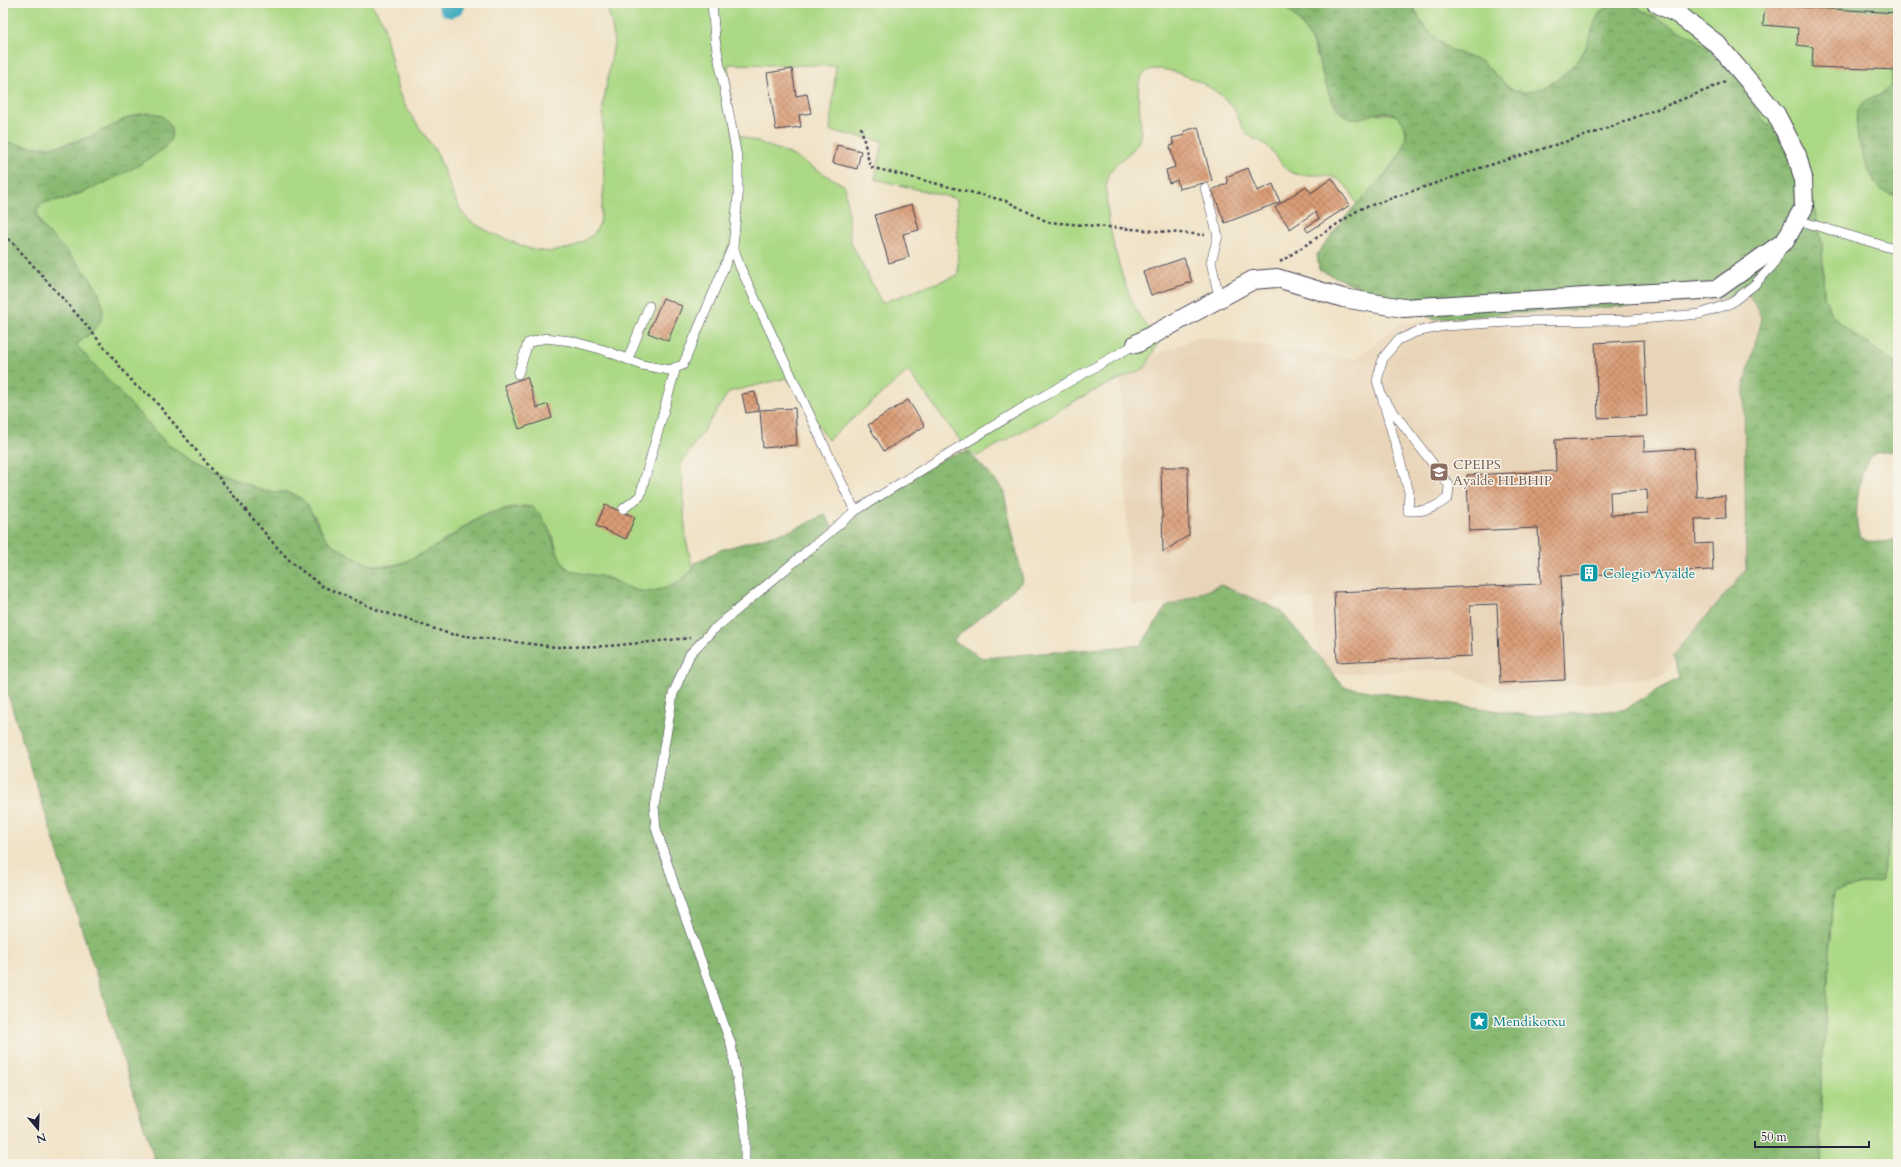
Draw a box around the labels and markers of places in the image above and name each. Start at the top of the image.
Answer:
place label: CPEIPS Ayalde HLBHIP [1453,455,1552,490]
school or university icon: CPEIPS Ayalde HLBHIP [1428,461,1450,483]
building icon: Colegio Ayalde [1578,562,1600,584]
place label: Colegio Ayalde [1603,564,1695,583]
place icon: Mendikotxu [1468,1010,1490,1032]
place label: Mendikotxu [1493,1012,1566,1031]

